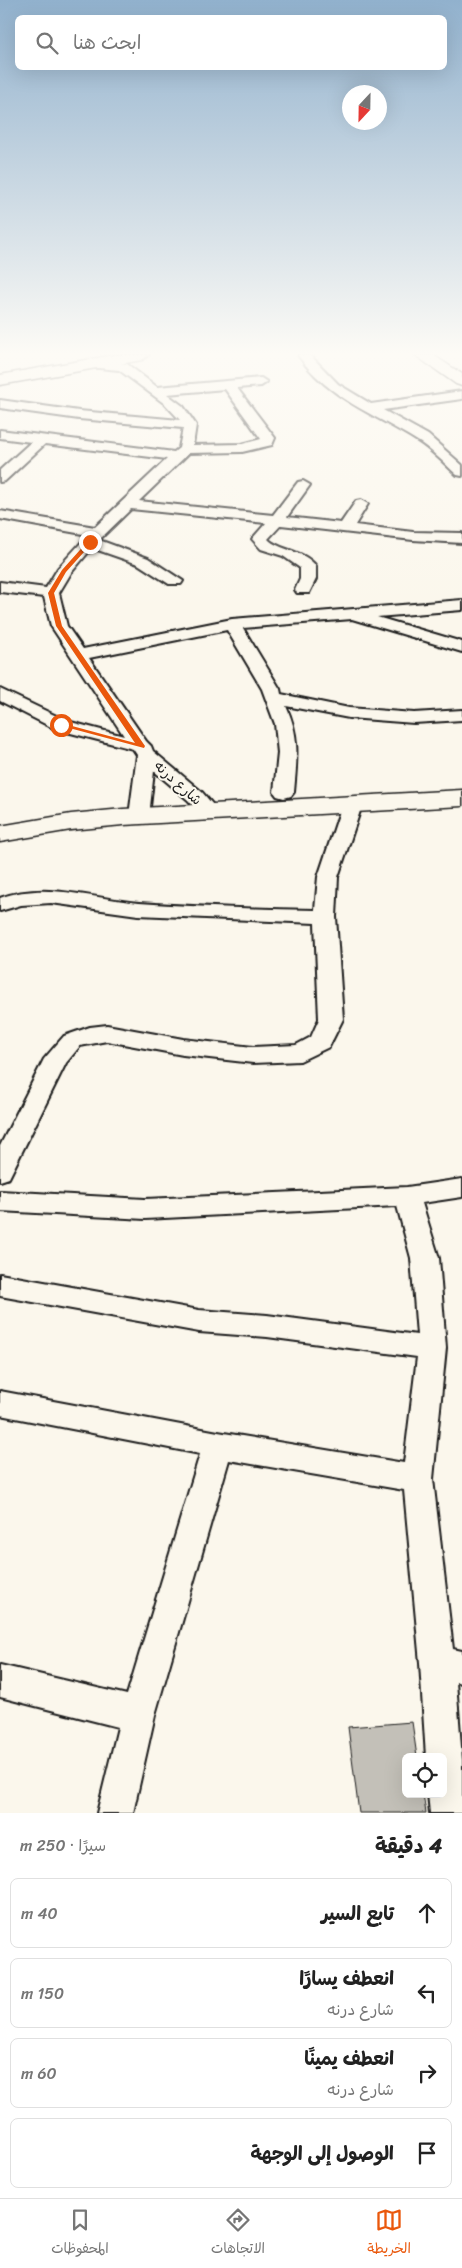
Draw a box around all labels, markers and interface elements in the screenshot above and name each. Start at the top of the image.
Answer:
search box [15,15,447,70]
text: ابحث هنا [73,26,141,59]
icon: search [33,29,61,57]
north arrow [342,85,387,130]
route end [79,531,102,554]
route start [50,714,73,737]
street label: شارع درنه [148,754,208,812]
map controls [402,1753,447,1798]
button: locate [402,1753,447,1798]
text: 4 دقيقة [375,1827,442,1865]
text: سيرًا · 250 m [20,1831,106,1860]
text: تابع السير [321,1897,394,1930]
text: 40 m [21,1899,58,1928]
icon: ahead [413,1899,441,1927]
text: انعطف يسارًا [299,1962,394,1995]
text: 150 m [21,1979,64,2008]
icon: left [413,1979,441,2007]
text: شارع درنه [328,1995,394,2024]
text: انعطف يمينًا [304,2042,394,2075]
text: 60 m [21,2059,57,2088]
icon: right [413,2059,441,2087]
text: شارع درنه [328,2075,394,2104]
text: الوصول إلى الوجهة [251,2137,394,2170]
icon: arrive [413,2139,441,2167]
tab: المحفوظات [51,2206,109,2261]
tab: الاتجاهات [211,2206,265,2261]
tab: الخريطة [367,2206,411,2261]

